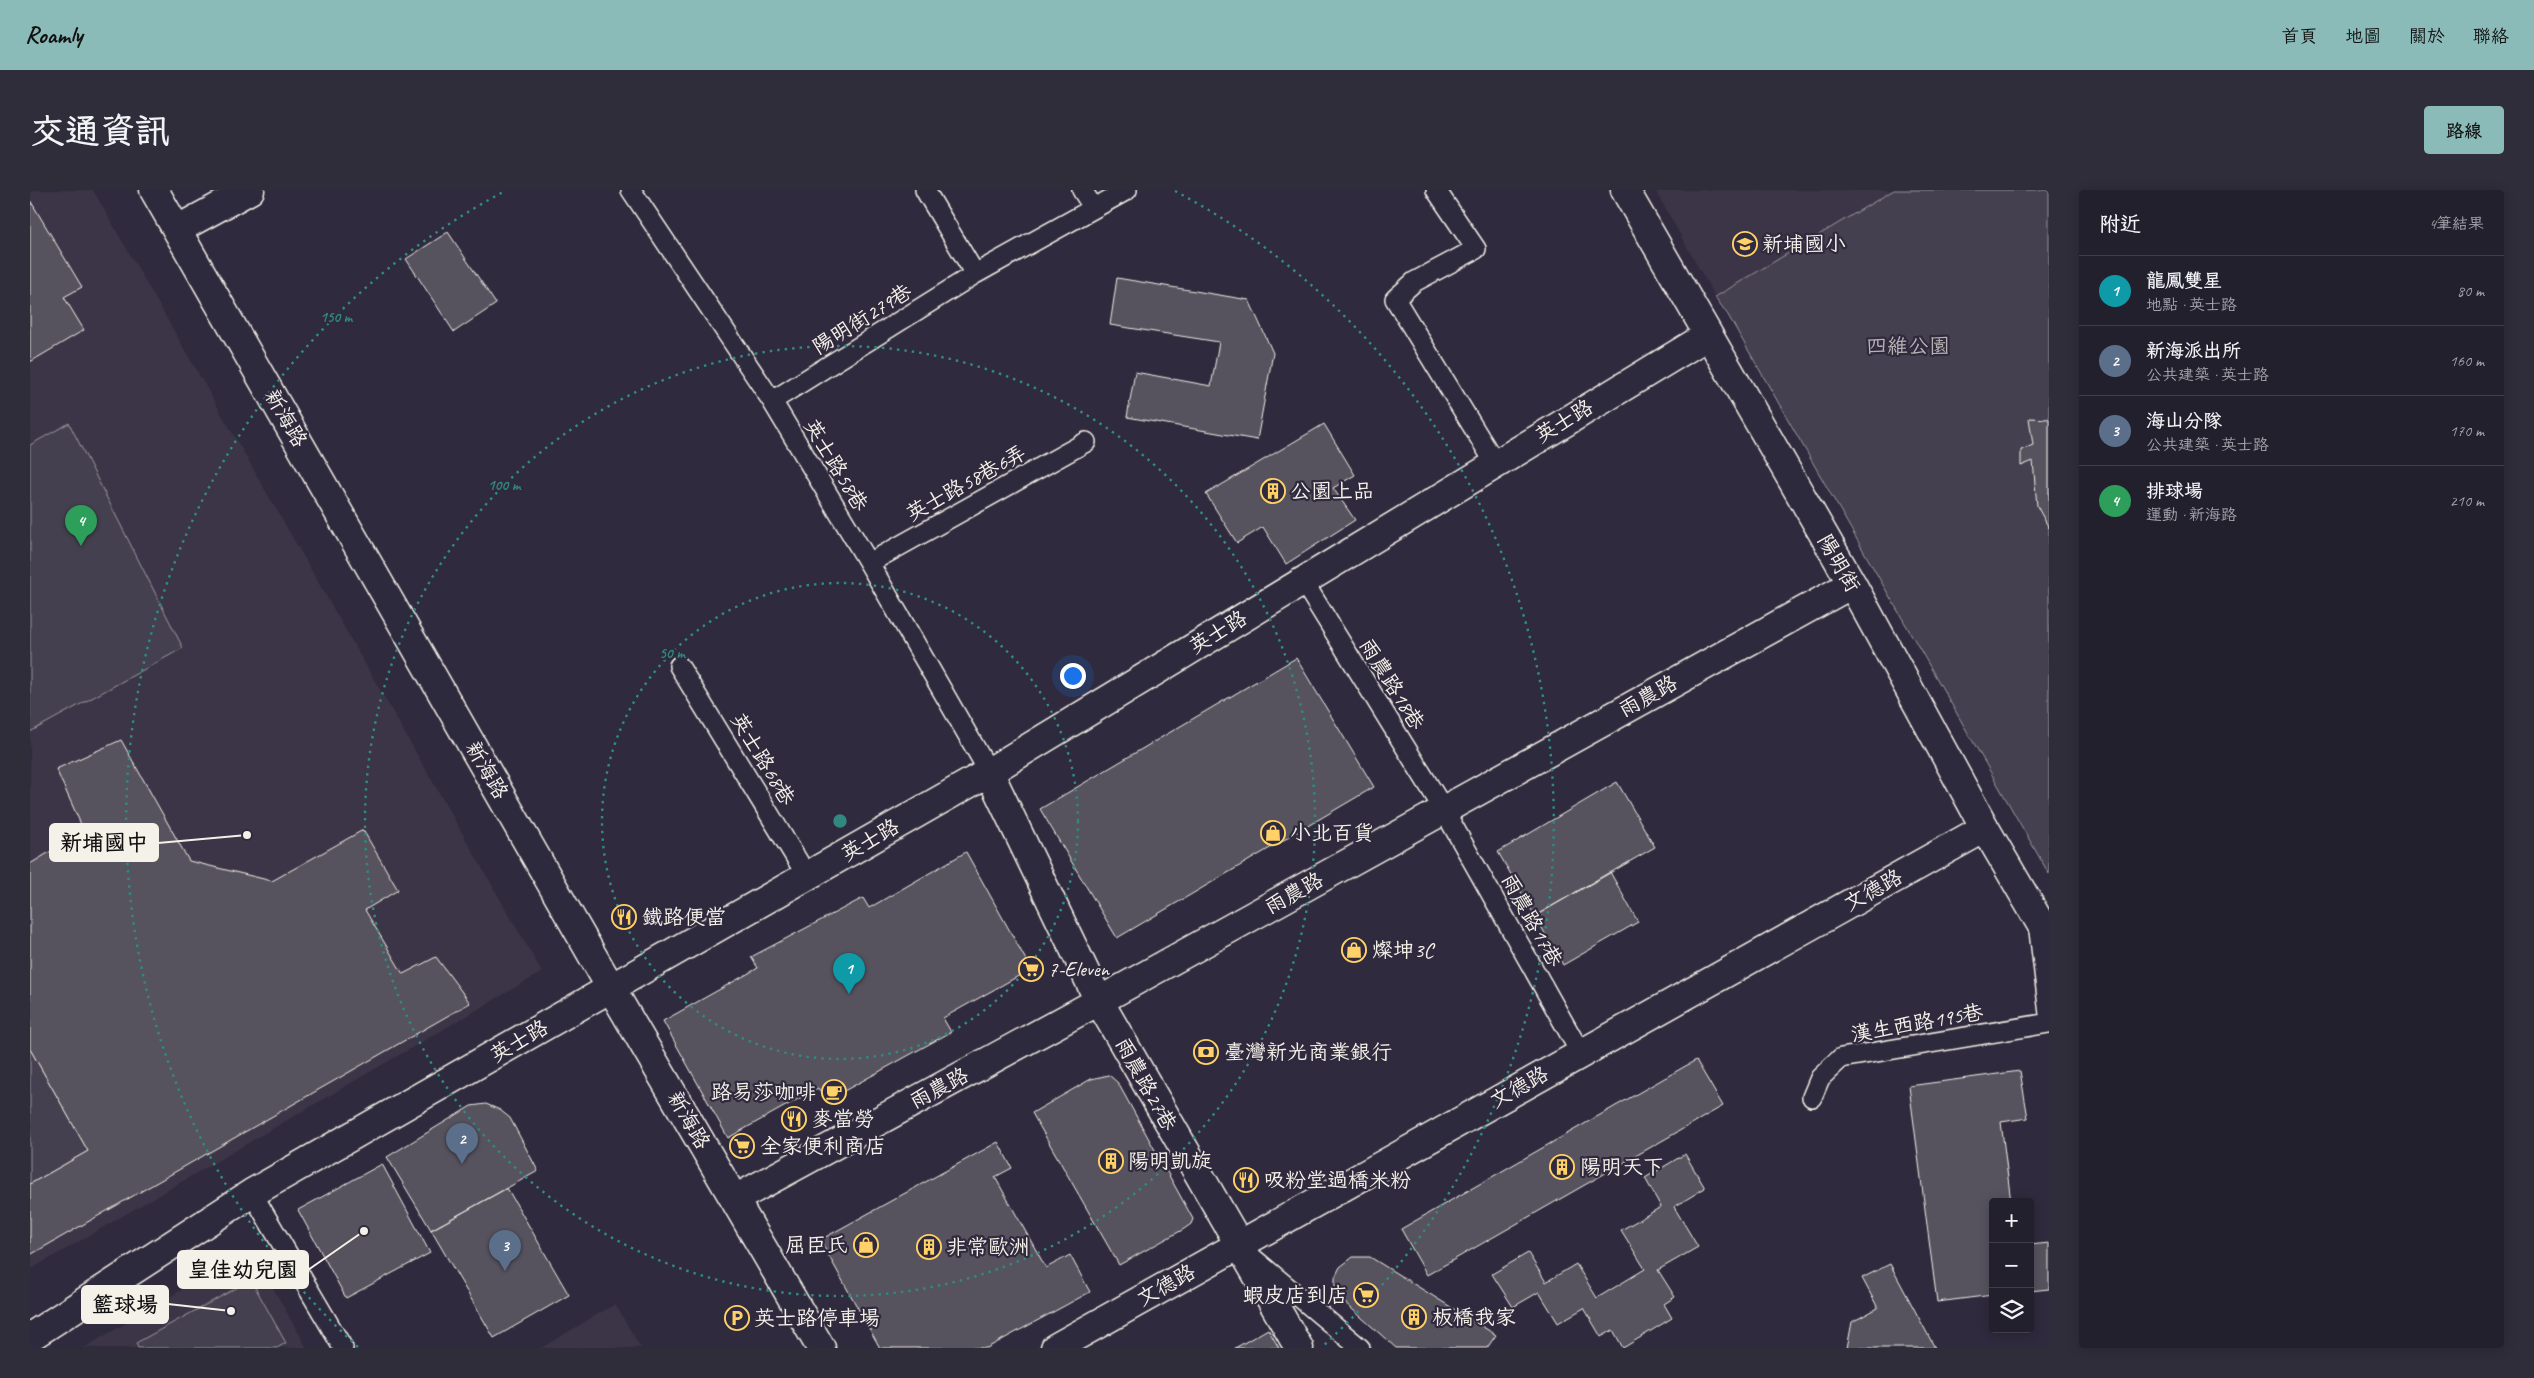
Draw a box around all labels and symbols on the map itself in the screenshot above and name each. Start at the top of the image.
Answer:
school or university icon: 新埔國小 [1732,231,1758,257]
place label: 新埔國小 [1762,231,1846,257]
street label: 陽明街279巷 [807,278,917,360]
text: 150 m [320,308,354,327]
park label: 四維公園 [1866,333,1950,359]
street label: 新海路 [259,384,313,452]
street label: 英士路 [1530,394,1598,448]
street label: 英士路58巷 [798,414,874,516]
street label: 英士路58巷6弄 [901,439,1031,527]
text: 100 m [488,476,522,495]
building icon: 公園上品 [1260,478,1286,504]
place label: 公園上品 [1290,478,1374,504]
pin: 4 [65,505,97,546]
street label: 陽明街 [1812,529,1866,597]
street label: 英士路 [1184,605,1252,659]
street label: 雨農路18巷 [1354,633,1430,735]
text: 50 m [659,644,686,663]
your location [1060,663,1086,689]
street label: 雨農路 [1614,669,1682,723]
street label: 英士路68巷 [725,708,801,810]
street label: 新海路 [460,736,514,804]
centre of rings [831,812,849,830]
street label: 英士路 [836,813,904,867]
shop icon: 小北百貨 [1260,820,1286,846]
place label: 小北百貨 [1290,820,1374,846]
callout: 新埔國中 [50,824,158,861]
text: 新埔國中 [60,829,148,857]
street label: 文德路 [1839,863,1907,917]
street label: 雨農路 [1260,866,1328,920]
street label: 雨農路17巷 [1496,869,1568,971]
restaurant icon: 鐵路便當 [611,904,637,930]
place label: 鐵路便當 [642,904,726,930]
shop icon: 燦坤3C [1341,937,1367,963]
place label: 燦坤3C [1372,937,1435,963]
pin: 1 [833,953,865,994]
supermarket icon: 7-Eleven [1018,956,1044,982]
place label: 7-Eleven [1048,956,1111,982]
street label: 漢生西路195巷 [1849,999,1985,1047]
street label: 英士路 [485,1014,553,1068]
street label: 雨農路27巷 [1110,1033,1182,1135]
bank icon: 臺灣新光商業銀行 [1193,1039,1219,1065]
place label: 臺灣新光商業銀行 [1224,1039,1392,1065]
street label: 文德路 [1485,1060,1553,1114]
street label: 雨農路 [905,1062,973,1114]
place label: 路易莎咖啡 [711,1079,816,1105]
cafe icon: 路易莎咖啡 [821,1079,847,1105]
street label: 新海路 [662,1086,716,1154]
restaurant icon: 麥當勞 [781,1106,807,1132]
place label: 麥當勞 [812,1106,875,1132]
pin: 2 [446,1123,478,1164]
supermarket icon: 全家便利商店 [729,1133,755,1159]
place label: 全家便利商店 [760,1133,886,1159]
building icon: 陽明凱旋 [1098,1148,1124,1174]
place label: 陽明凱旋 [1128,1148,1212,1174]
building icon: 陽明天下 [1549,1154,1575,1180]
place label: 陽明天下 [1580,1154,1664,1180]
restaurant icon: 吸粉堂過橋米粉 [1233,1167,1259,1193]
place label: 吸粉堂過橋米粉 [1264,1167,1411,1193]
pin: 3 [489,1230,521,1271]
place label: 屈臣氏 [785,1232,848,1258]
shop icon: 屈臣氏 [853,1232,879,1258]
building icon: 非常歐洲 [916,1234,942,1260]
place label: 非常歐洲 [946,1234,1030,1260]
callout: 皇佳幼兒園 [178,1251,308,1288]
text: 皇佳幼兒園 [188,1256,298,1284]
street label: 文德路 [1132,1258,1200,1312]
place label: 蝦皮店到店 [1243,1282,1348,1308]
supermarket icon: 蝦皮店到店 [1353,1282,1379,1308]
callout: 籃球場 [82,1286,168,1323]
text: 籃球場 [92,1291,158,1319]
building icon: 板橋我家 [1401,1304,1427,1330]
place label: 板橋我家 [1432,1304,1516,1330]
parking icon: 英士路停車場 [724,1305,750,1331]
place label: 英士路停車場 [754,1305,880,1331]

